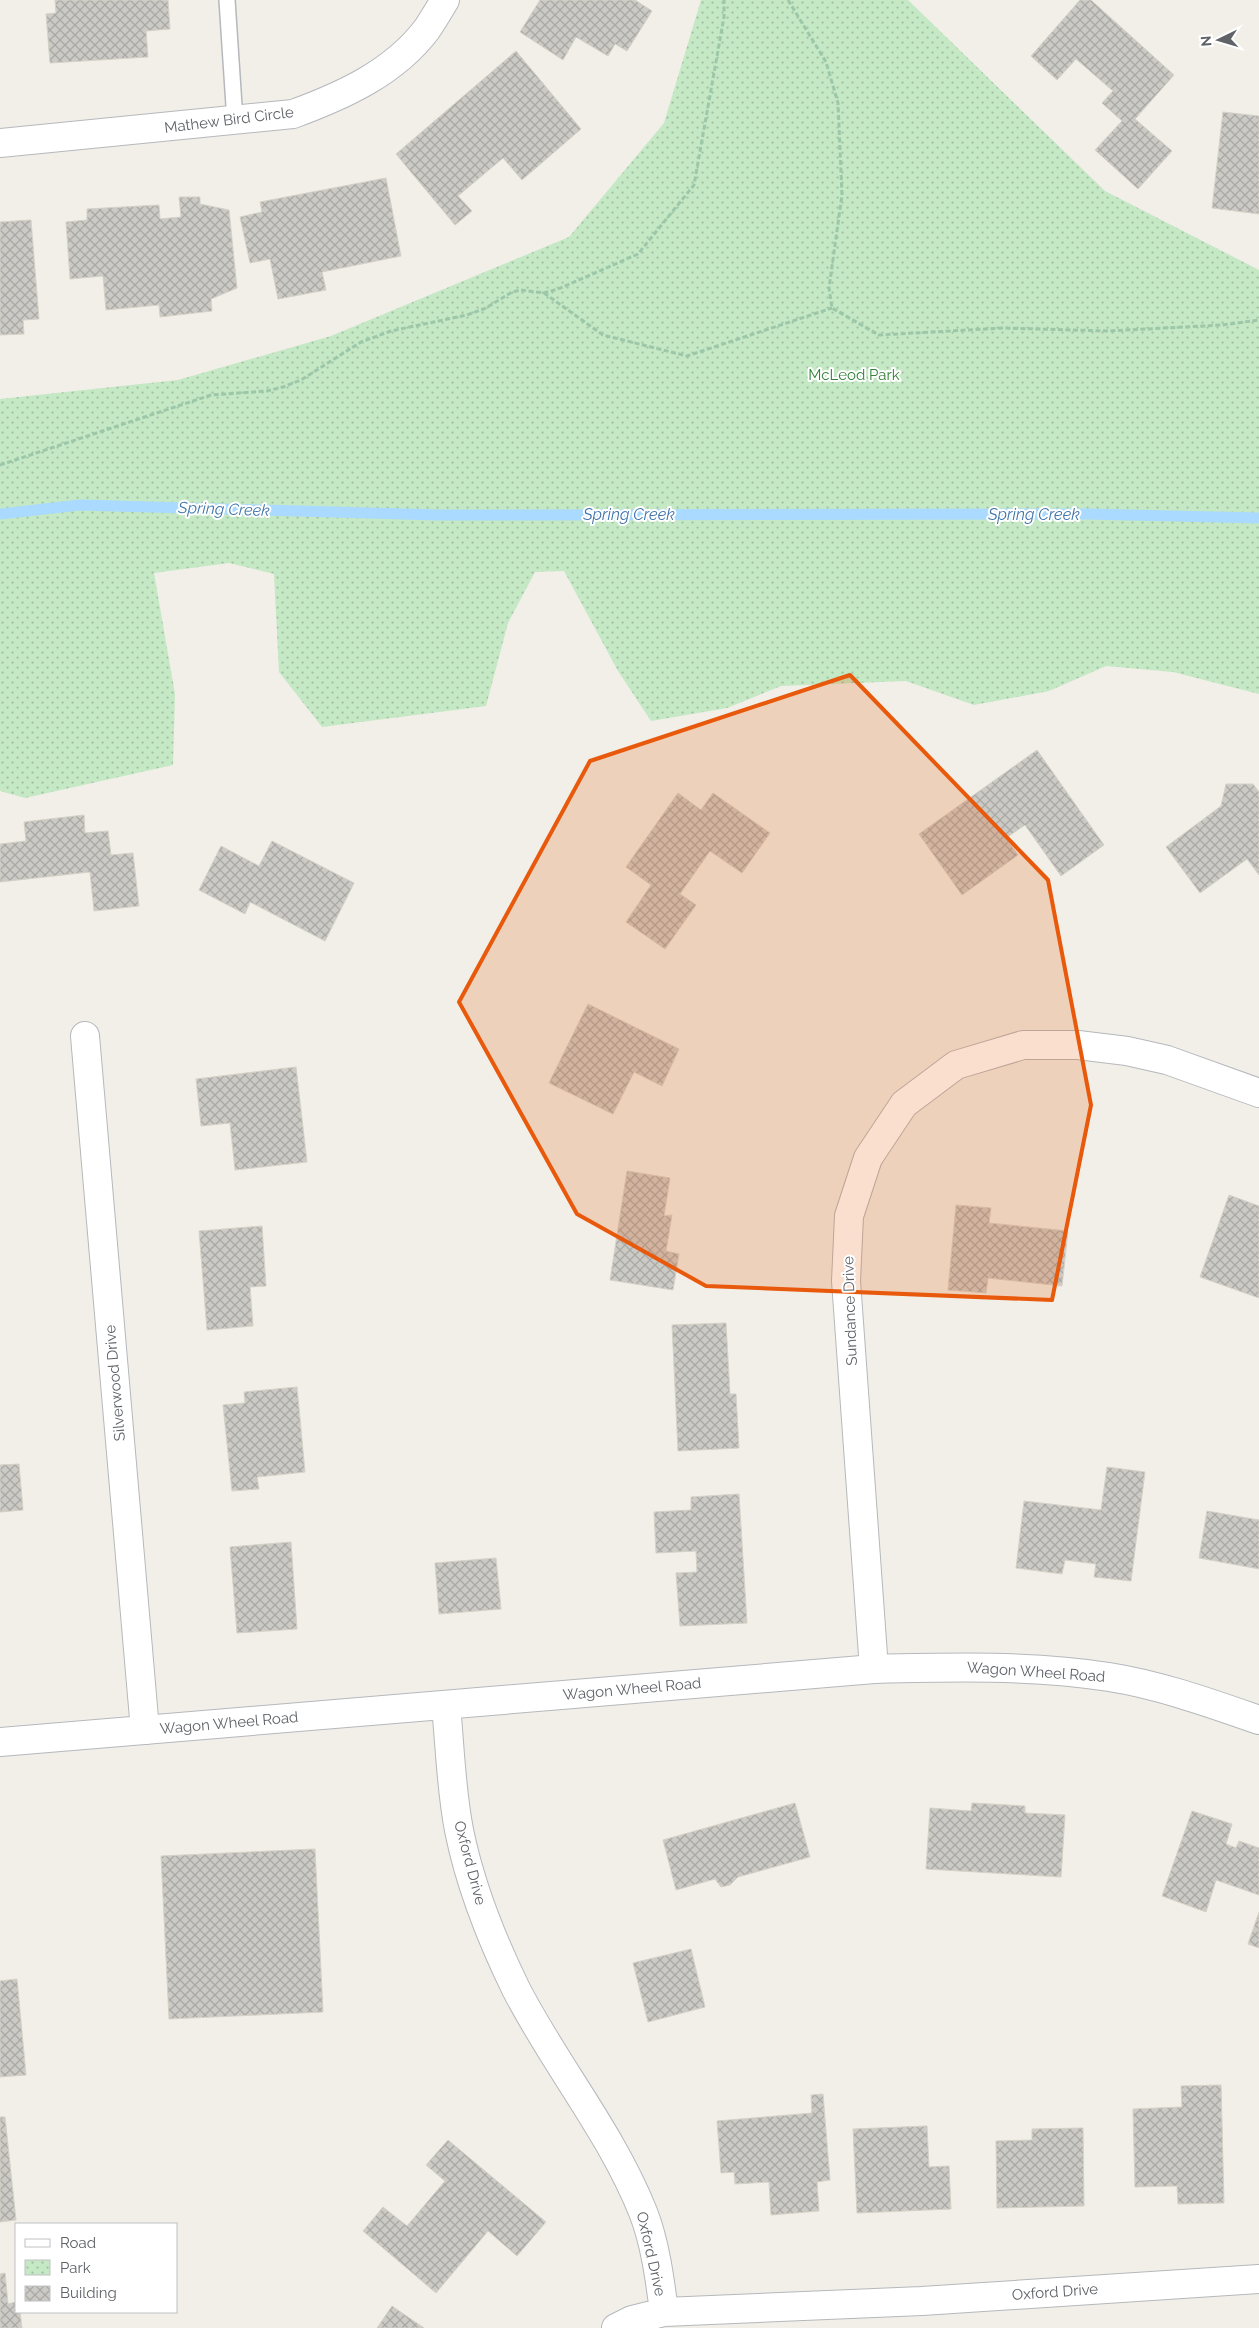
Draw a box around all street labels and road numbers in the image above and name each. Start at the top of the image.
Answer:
street label: Mathew Bird Circle [163,103,295,137]
street label: Sundance Drive [839,1256,861,1366]
street label: Silverwood Drive [101,1324,129,1442]
street label: Wagon Wheel Road [966,1658,1106,1686]
street label: Wagon Wheel Road [562,1674,702,1704]
street label: Wagon Wheel Road [159,1708,299,1738]
street label: Oxford Drive [450,1819,490,1907]
street label: Oxford Drive [633,2210,670,2298]
street label: Oxford Drive [1011,2280,1099,2304]

